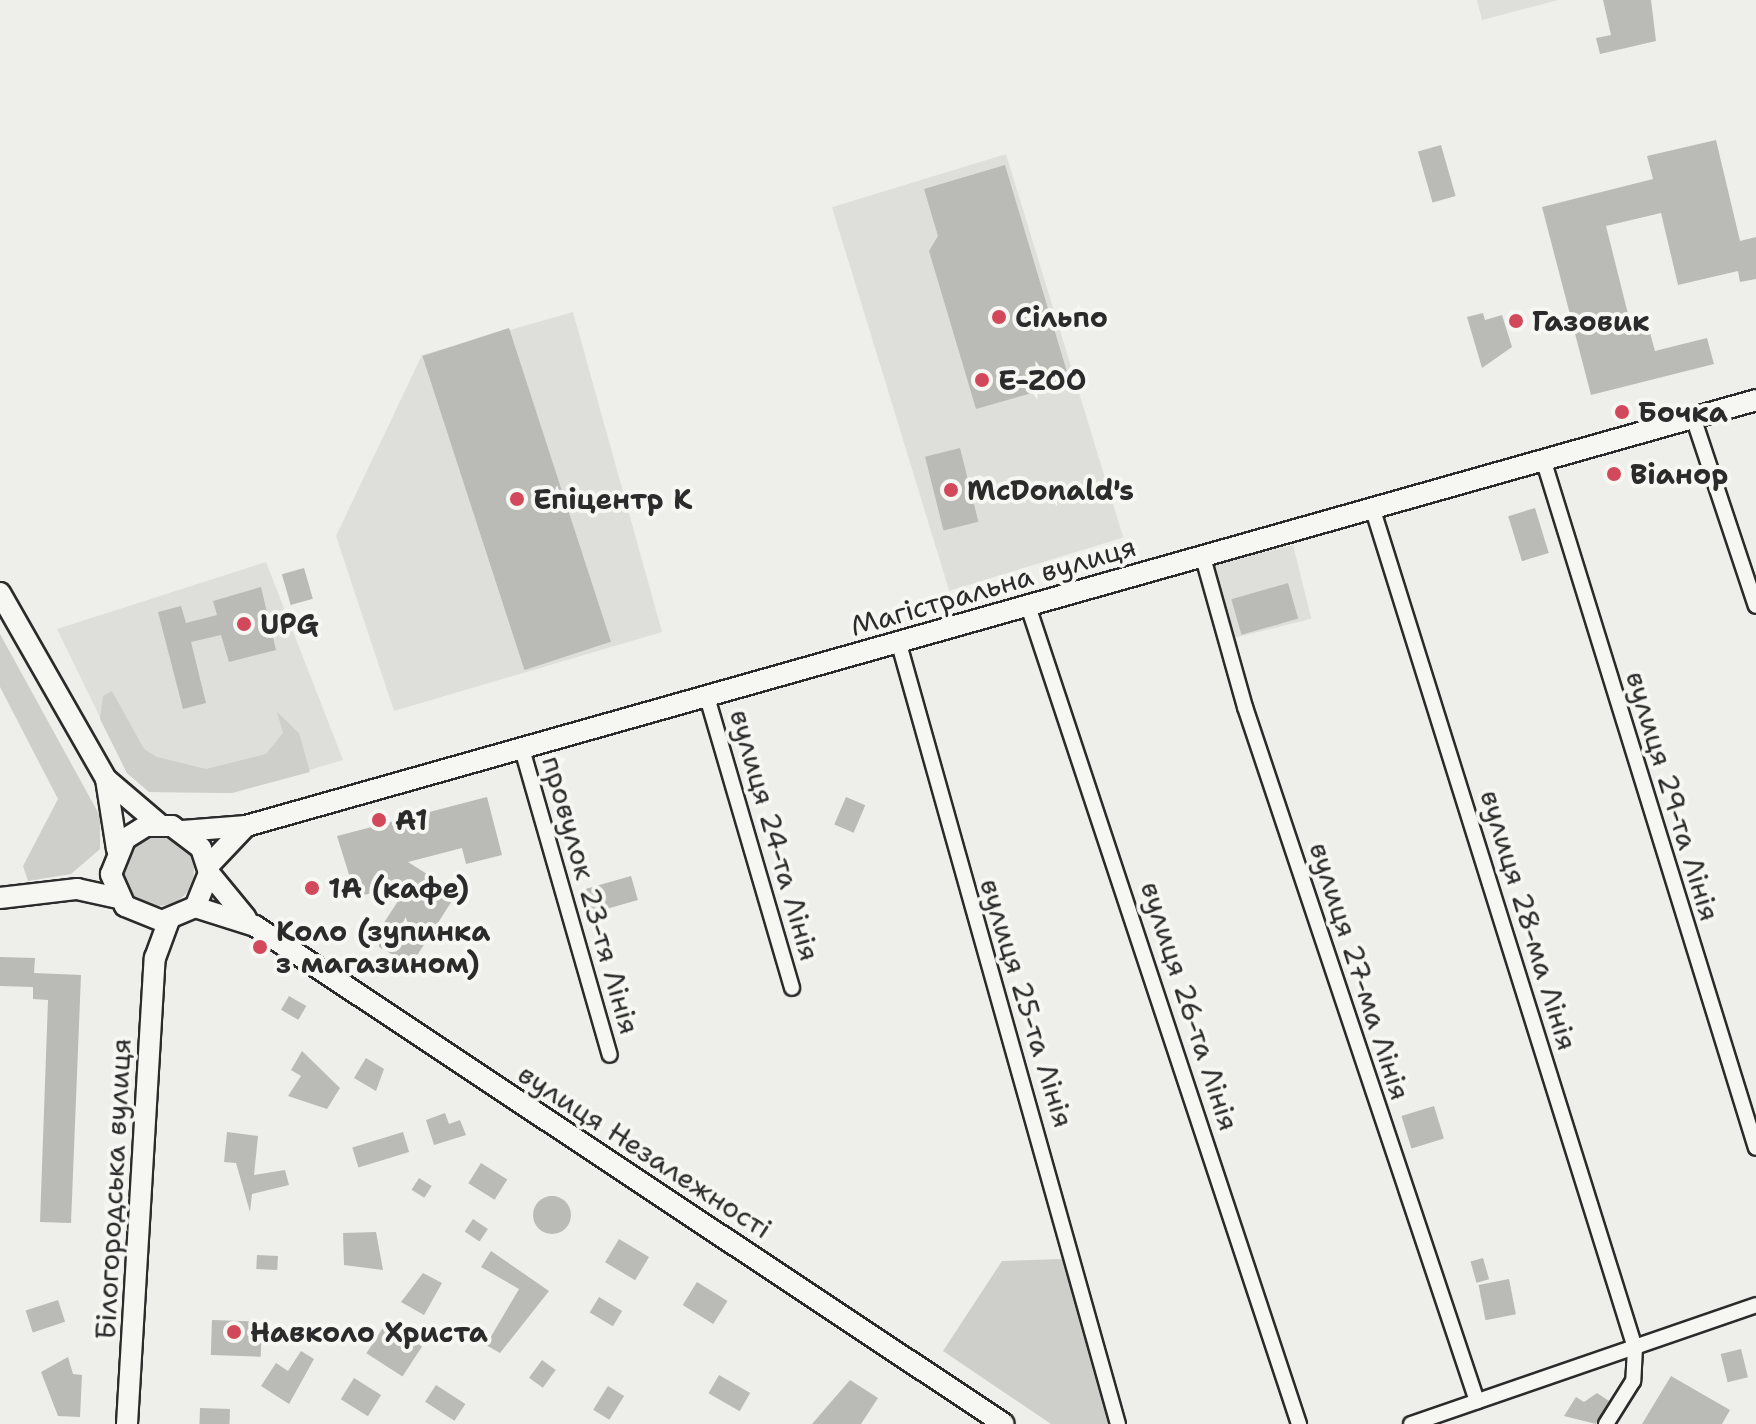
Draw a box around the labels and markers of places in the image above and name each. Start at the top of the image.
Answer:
place label: Сільпо [1015,300,1108,334]
place label: Газовик [1532,304,1650,338]
marker: Сільпо [990,308,1008,326]
marker: Газовик [1507,312,1525,330]
place label: E-ZOO [998,363,1087,397]
marker: E-ZOO [973,371,991,389]
place label: Бочка [1638,395,1728,429]
marker: Бочка [1613,403,1631,421]
place label: Віанор [1630,457,1728,491]
marker: Віанор [1605,465,1623,483]
place label: McDonald's [967,473,1134,507]
marker: McDonald's [942,481,960,499]
place label: Епіцентр К [533,482,692,516]
marker: Епіцентр К [508,490,526,508]
place label: UPG [260,607,319,641]
marker: UPG [235,615,253,633]
place label: А1 [395,803,428,837]
marker: А1 [370,811,388,829]
place label: 1А (кафе) [328,871,469,905]
marker: 1А (кафе) [303,879,321,897]
place label: Коло (зупинка з магазином) [276,914,490,980]
marker: Коло (зупинка з магазином) [251,938,269,956]
place label: Навколо Христа [250,1315,488,1349]
marker: Навколо Христа [225,1323,243,1341]

